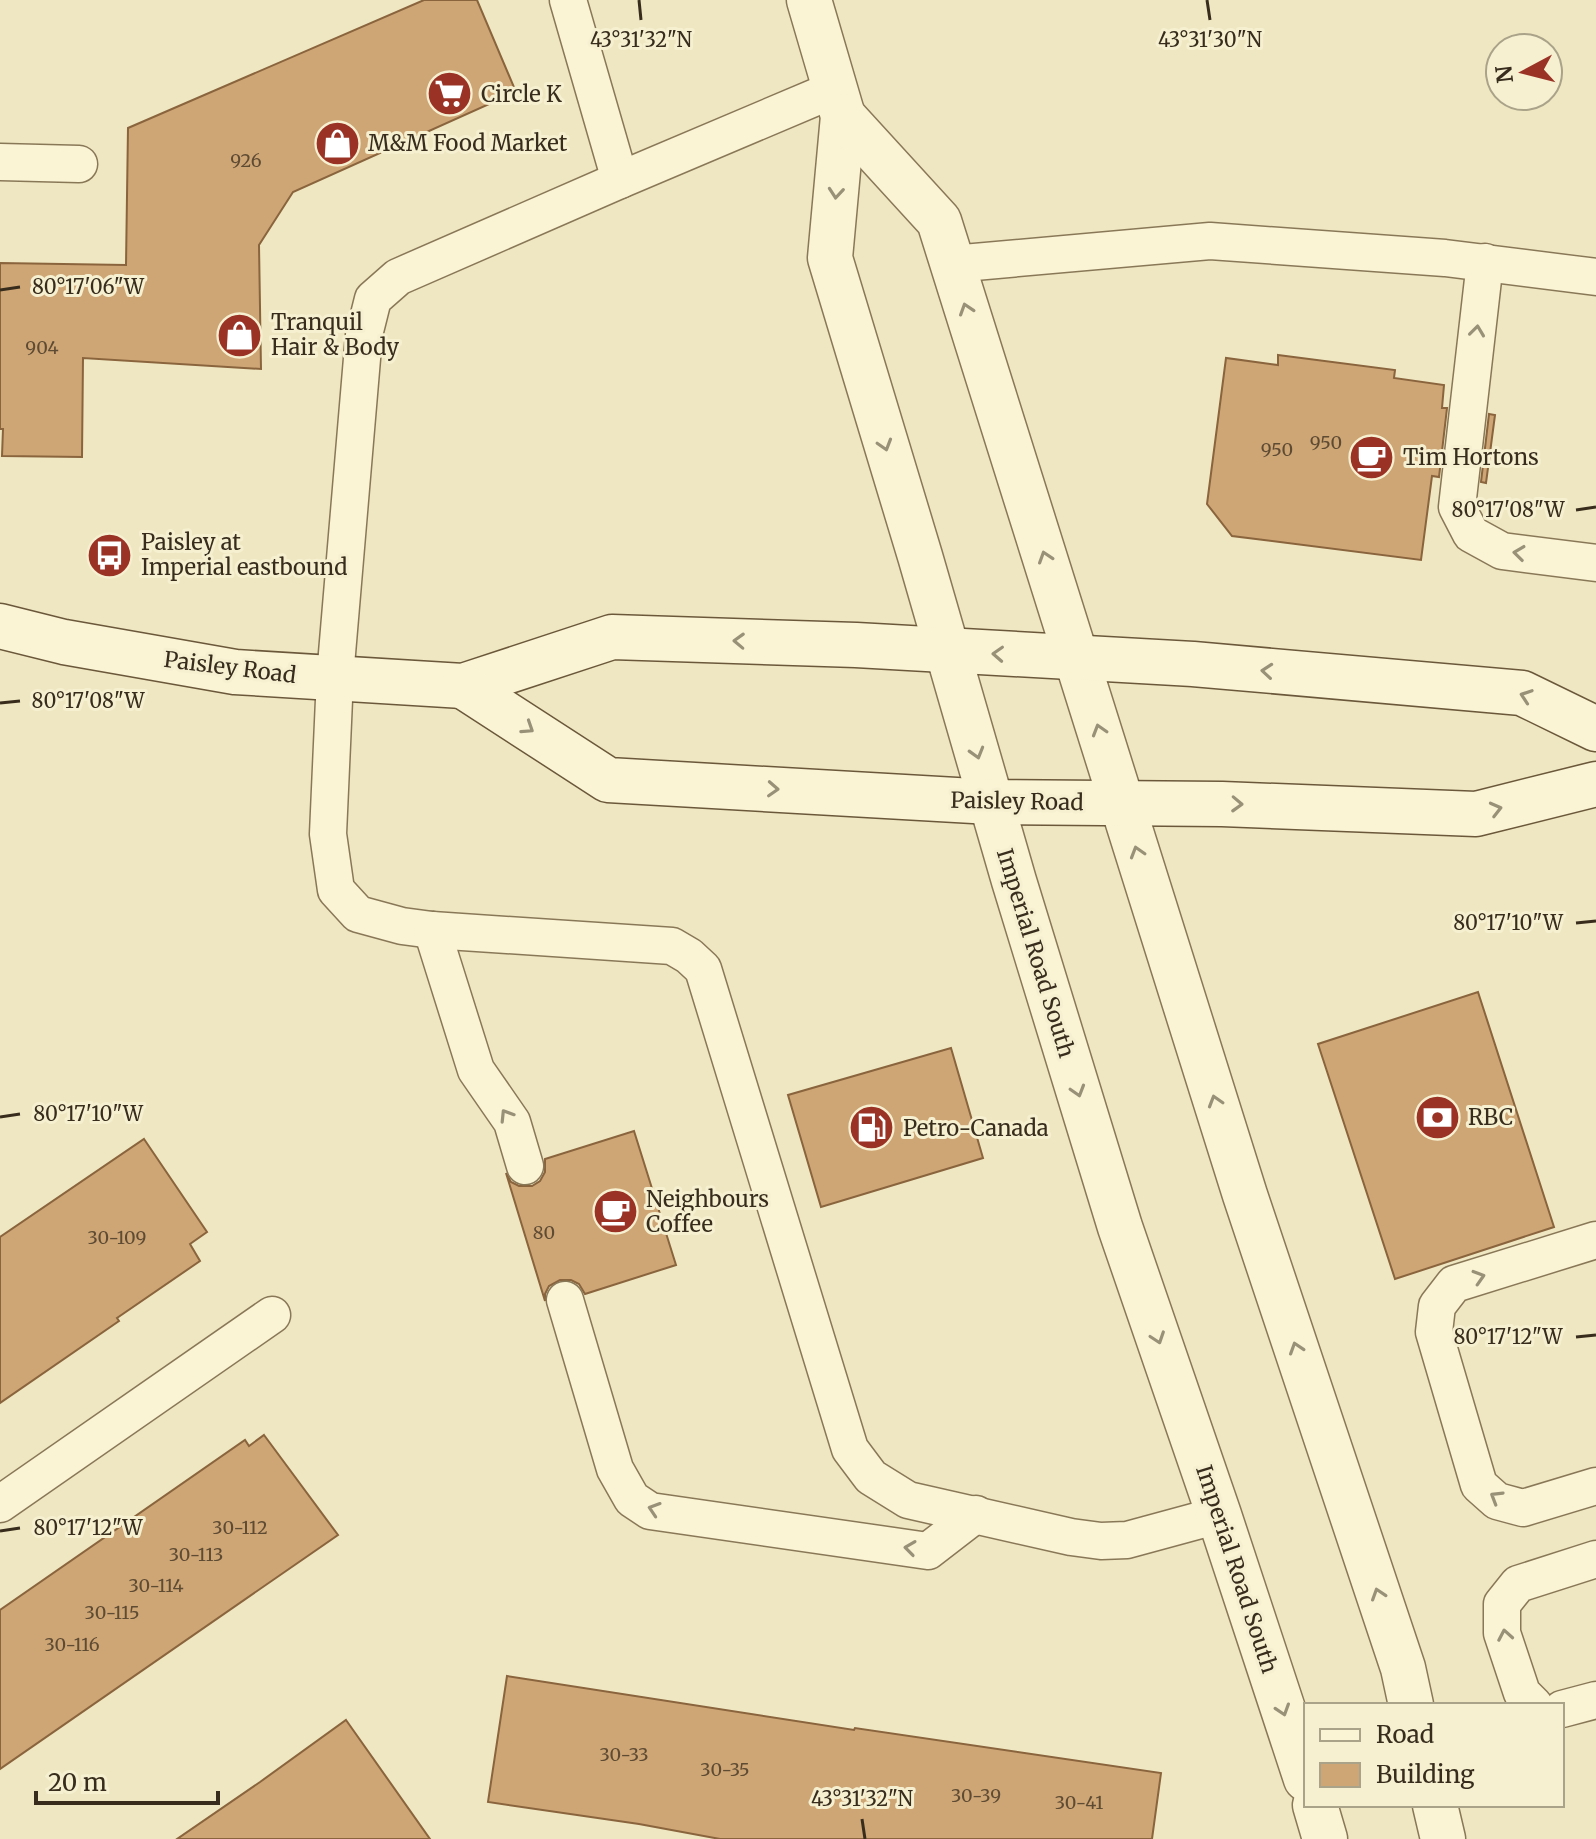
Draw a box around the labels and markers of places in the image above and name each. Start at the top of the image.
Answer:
supermarket icon: Circle K [426,70,474,118]
place label: Circle K [481,80,562,108]
shop icon: M&M Food Market [313,119,361,167]
place label: M&M Food Market [368,129,568,157]
place label: Tranquil Hair & Body [271,308,399,361]
shop icon: Tranquil Hair & Body [216,311,264,359]
cafe icon: Tim Hortons [1348,433,1396,481]
place label: Tim Hortons [1403,443,1539,471]
place label: Paisley at Imperial eastbound [141,528,347,581]
bus stop icon: Paisley at Imperial eastbound [86,531,134,579]
bank icon: RBC [1413,1093,1461,1141]
place label: RBC [1468,1103,1513,1131]
fuel station icon: Petro-Canada [848,1104,896,1152]
place label: Petro-Canada [903,1114,1049,1142]
place label: Neighbours Coffee [646,1185,769,1238]
cafe icon: Neighbours Coffee [591,1188,639,1236]

